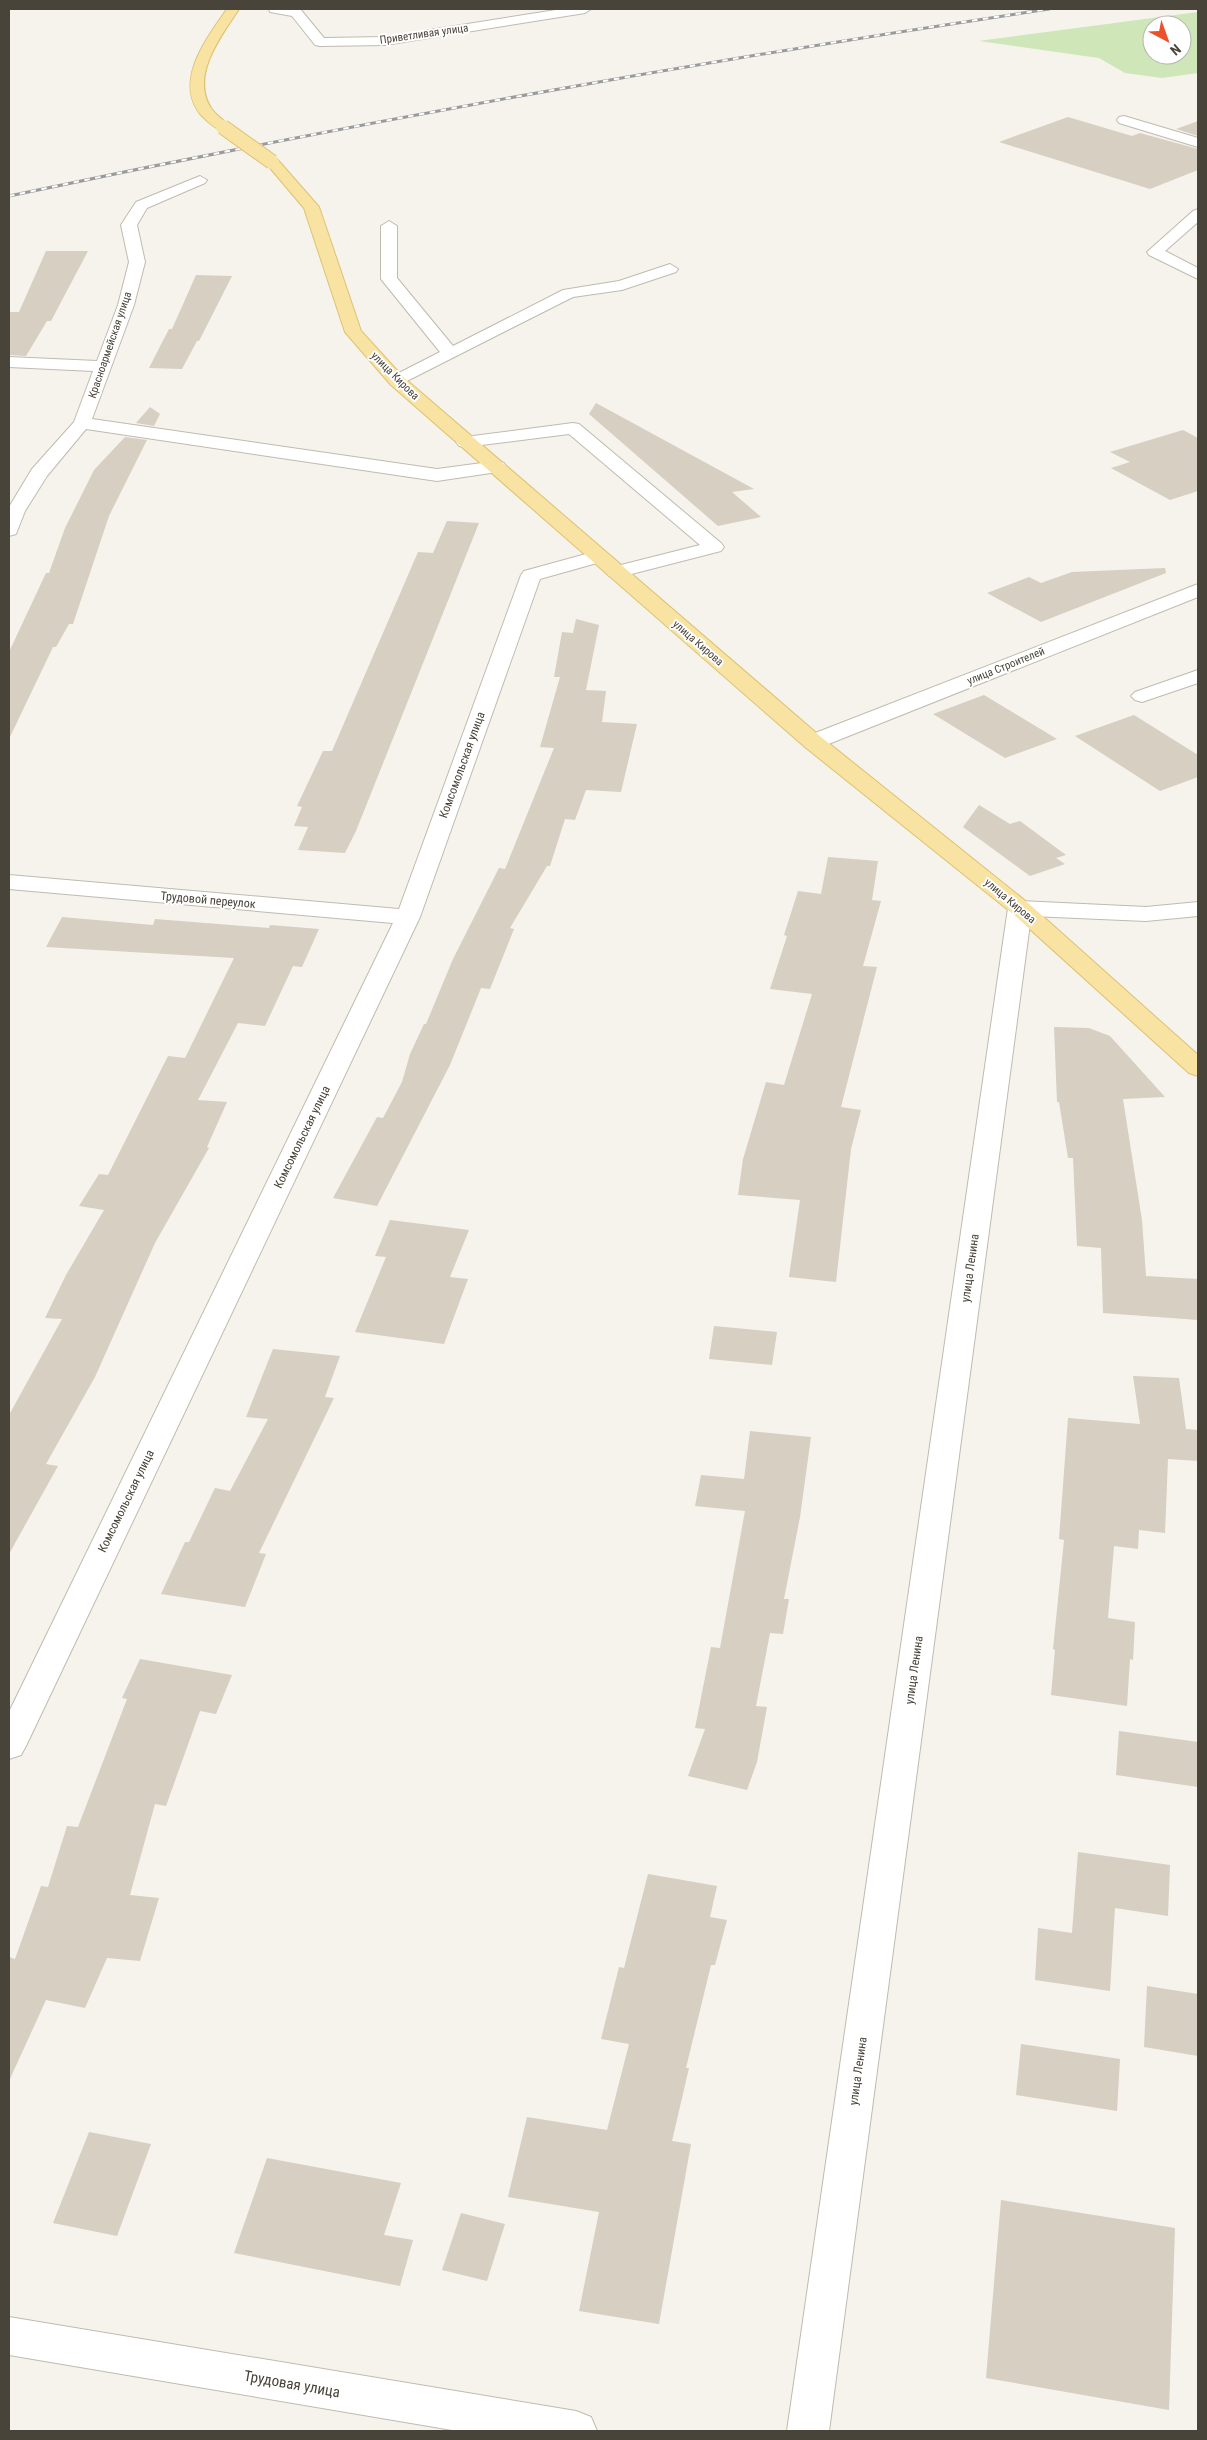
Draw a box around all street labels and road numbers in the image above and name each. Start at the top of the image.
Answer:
street label: Приветливая улица [379,21,469,47]
street label: Красноармейская улица [86,290,134,400]
street label: улица Кирова [368,349,422,403]
street label: улица Кирова [670,618,726,668]
street label: улица Строителей [965,645,1047,687]
street label: Комсомольская улица [436,710,488,820]
street label: улица Кирова [982,876,1038,926]
street label: Трудовой переулок [160,889,256,911]
street label: Комсомольская улица [271,1083,333,1190]
street label: улица Ленина [958,1233,982,1303]
street label: Комсомольская улица [95,1447,157,1554]
street label: улица Ленина [902,1635,926,1705]
street label: улица Ленина [846,2036,870,2106]
street label: Трудовая улица [242,2367,342,2401]

